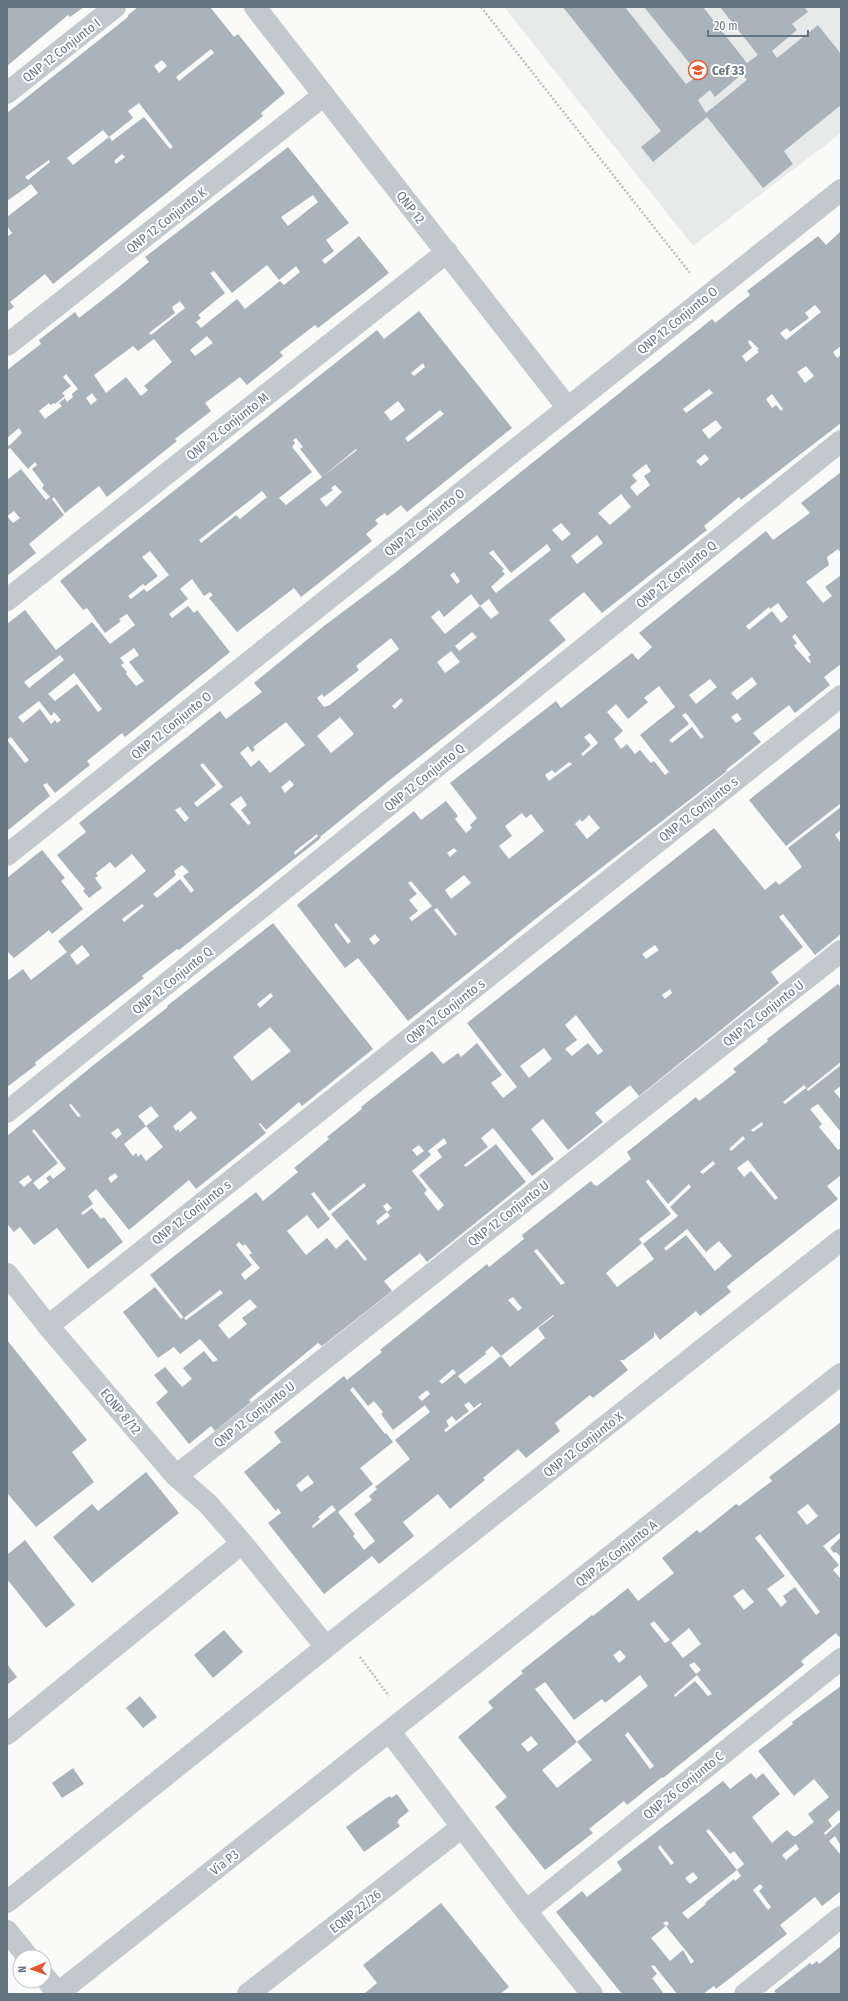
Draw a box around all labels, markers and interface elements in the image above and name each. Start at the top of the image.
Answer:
scale bar [708,12,808,38]
street label: QNP 12 Conjunto I [20,16,103,85]
text: 20 m [714,19,738,33]
school or university icon: Cef 33 [687,59,709,81]
place label: Cef 33 [712,63,744,78]
street label: QNP 12 Conjunto K [123,184,209,256]
street label: QNP 12 [393,188,428,227]
street label: QNP 12 Conjunto O [634,283,720,357]
street label: QNP 12 Conjunto M [183,390,271,463]
street label: QNP 12 Conjunto O [381,485,467,559]
street label: QNP 12 Conjunto Q [633,537,719,611]
street label: QNP 12 Conjunto O [128,688,214,762]
street label: QNP 12 Conjunto Q [381,740,467,814]
street label: QNP 12 Conjunto s [656,774,741,845]
street label: QNP 12 Conjunto Q [129,943,215,1017]
street label: QNP 12 Conjunto s [403,976,488,1047]
street label: QNP 12 Conjunto U [720,977,807,1050]
street label: QNP 12 Conjunto s [149,1177,234,1248]
street label: QNP 12 Conjunto U [465,1177,552,1250]
street label: QNP 12 Conjunto U [211,1378,298,1451]
street label: EQNP 8/12 [97,1386,144,1437]
street label: QNP 12 Conjunto X [540,1408,627,1480]
street label: QNP 26 Conjunto A [573,1517,660,1590]
street label: QNP 26 Conjunto C [640,1748,727,1822]
street label: Via P3 [207,1847,242,1878]
street label: EQNP 22/26 [327,1887,384,1936]
north arrow [12,1949,52,1989]
text: N [16,1966,29,1973]

